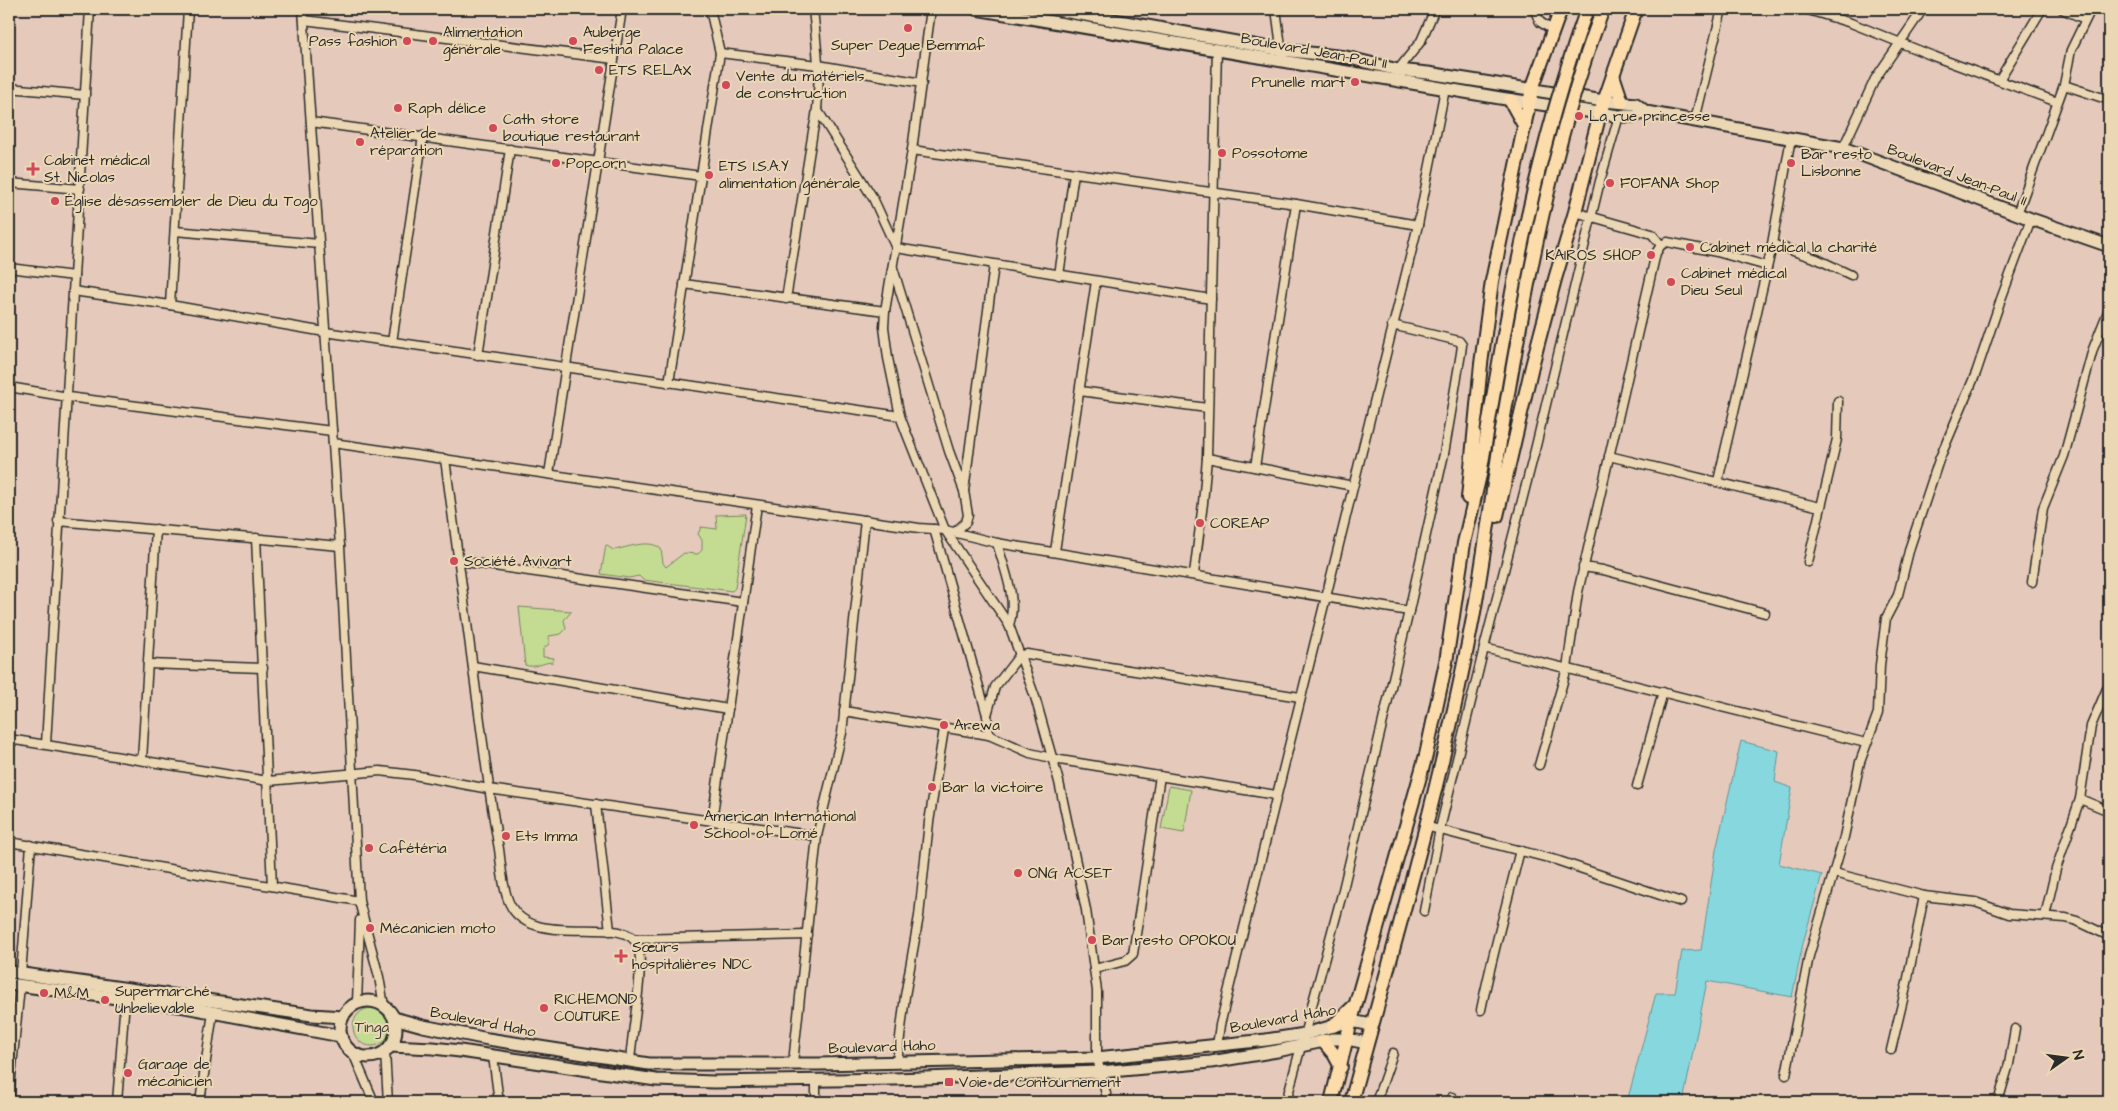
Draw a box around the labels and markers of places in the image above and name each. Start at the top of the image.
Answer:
place label: Alimentation générale [443,22,523,61]
place label: Auberge Festina Palace [583,22,683,60]
marker: Super Degue Bemmaf [902,22,914,34]
place label: Pass fashion [309,31,397,52]
marker: Pass fashion [401,35,413,47]
marker: Alimentation générale [427,35,439,47]
marker: Auberge Festina Palace [567,35,579,47]
place label: Super Degue Bemmaf [831,35,985,57]
place label: ETS RELAX [609,60,691,81]
marker: ETS RELAX [593,64,605,76]
place label: Vente du matériels de construction [736,66,865,104]
place label: Prunelle mart [1251,72,1345,93]
marker: Prunelle mart [1349,76,1361,88]
marker: Vente du matériels de construction [720,79,732,91]
place label: Raph délice [408,98,486,119]
marker: Raph délice [392,102,404,114]
place label: La rue princesse [1589,106,1710,127]
place label: Cath store boutique restaurant [503,109,640,147]
marker: La rue princesse [1573,110,1585,122]
marker: Cath store boutique restaurant [487,122,499,134]
place label: Atelier de réparation [370,123,443,161]
marker: Atelier de réparation [354,136,366,148]
place label: Possotome [1232,143,1308,164]
place label: Bar resto Lisbonne [1801,144,1873,182]
marker: Possotome [1216,147,1228,159]
place label: Cabinet médical St. Nicolas [44,150,150,188]
place label: Popcorn [566,153,627,174]
place label: ETS I.S.A.Y alimentation générale [719,156,860,195]
marker: Popcorn [550,157,562,169]
marker: Bar resto Lisbonne [1785,157,1797,169]
marker: Cabinet médical St. Nicolas [26,162,40,176]
marker: ETS I.S.A.Y alimentation générale [703,169,715,181]
place label: FOFANA Shop [1620,173,1719,194]
marker: FOFANA Shop [1604,177,1616,189]
place label: Église désassembler de Dieu du Togo [65,191,318,213]
marker: Église désassembler de Dieu du Togo [49,195,61,207]
place label: Cabinet médical la charité [1700,237,1877,258]
marker: Cabinet médical la charité [1684,241,1696,253]
place label: KAIROS SHOP [1545,245,1641,266]
marker: KAIROS SHOP [1645,249,1657,261]
place label: Cabinet médical Dieu Seul [1681,263,1787,301]
marker: Cabinet médical Dieu Seul [1665,276,1677,288]
place label: COREAP [1210,513,1270,534]
marker: COREAP [1194,517,1206,529]
place label: Société Avivart [464,551,572,572]
marker: Société Avivart [448,555,460,567]
place label: Arewa [954,715,1000,736]
marker: Arewa [938,719,950,731]
place label: Bar la victoire [942,777,1043,798]
marker: Bar la victoire [926,781,938,793]
place label: American International School of Lomé [704,806,856,844]
marker: American International School of Lomé [688,819,700,831]
place label: Ets Imma [516,826,578,847]
marker: Ets Imma [500,830,512,842]
place label: Cafétéria [379,838,447,859]
marker: Cafétéria [363,842,375,854]
place label: ONG ACSET [1028,863,1113,884]
marker: ONG ACSET [1012,867,1024,879]
place label: Mécanicien moto [380,918,496,939]
marker: Mécanicien moto [364,922,376,934]
place label: Bar resto OPOKOU [1102,930,1236,951]
marker: Bar resto OPOKOU [1086,934,1098,946]
place label: Sœurs hospitalières NDC [632,937,753,975]
marker: Sœurs hospitalières NDC [614,949,628,963]
place label: Supermarché Unbelievable [115,981,210,1019]
place label: M&M [54,983,89,1004]
marker: M&M [38,987,50,999]
place label: RICHEMOND COUTURE [554,989,637,1027]
marker: Supermarché Unbelievable [99,994,111,1006]
marker: RICHEMOND COUTURE [538,1002,550,1014]
place label: Garage de mécanicien [138,1054,213,1092]
marker: Garage de mécanicien [122,1067,134,1079]
place label: Voie de Contournement [959,1072,1121,1093]
marker: Voie de Contournement [943,1076,955,1088]

